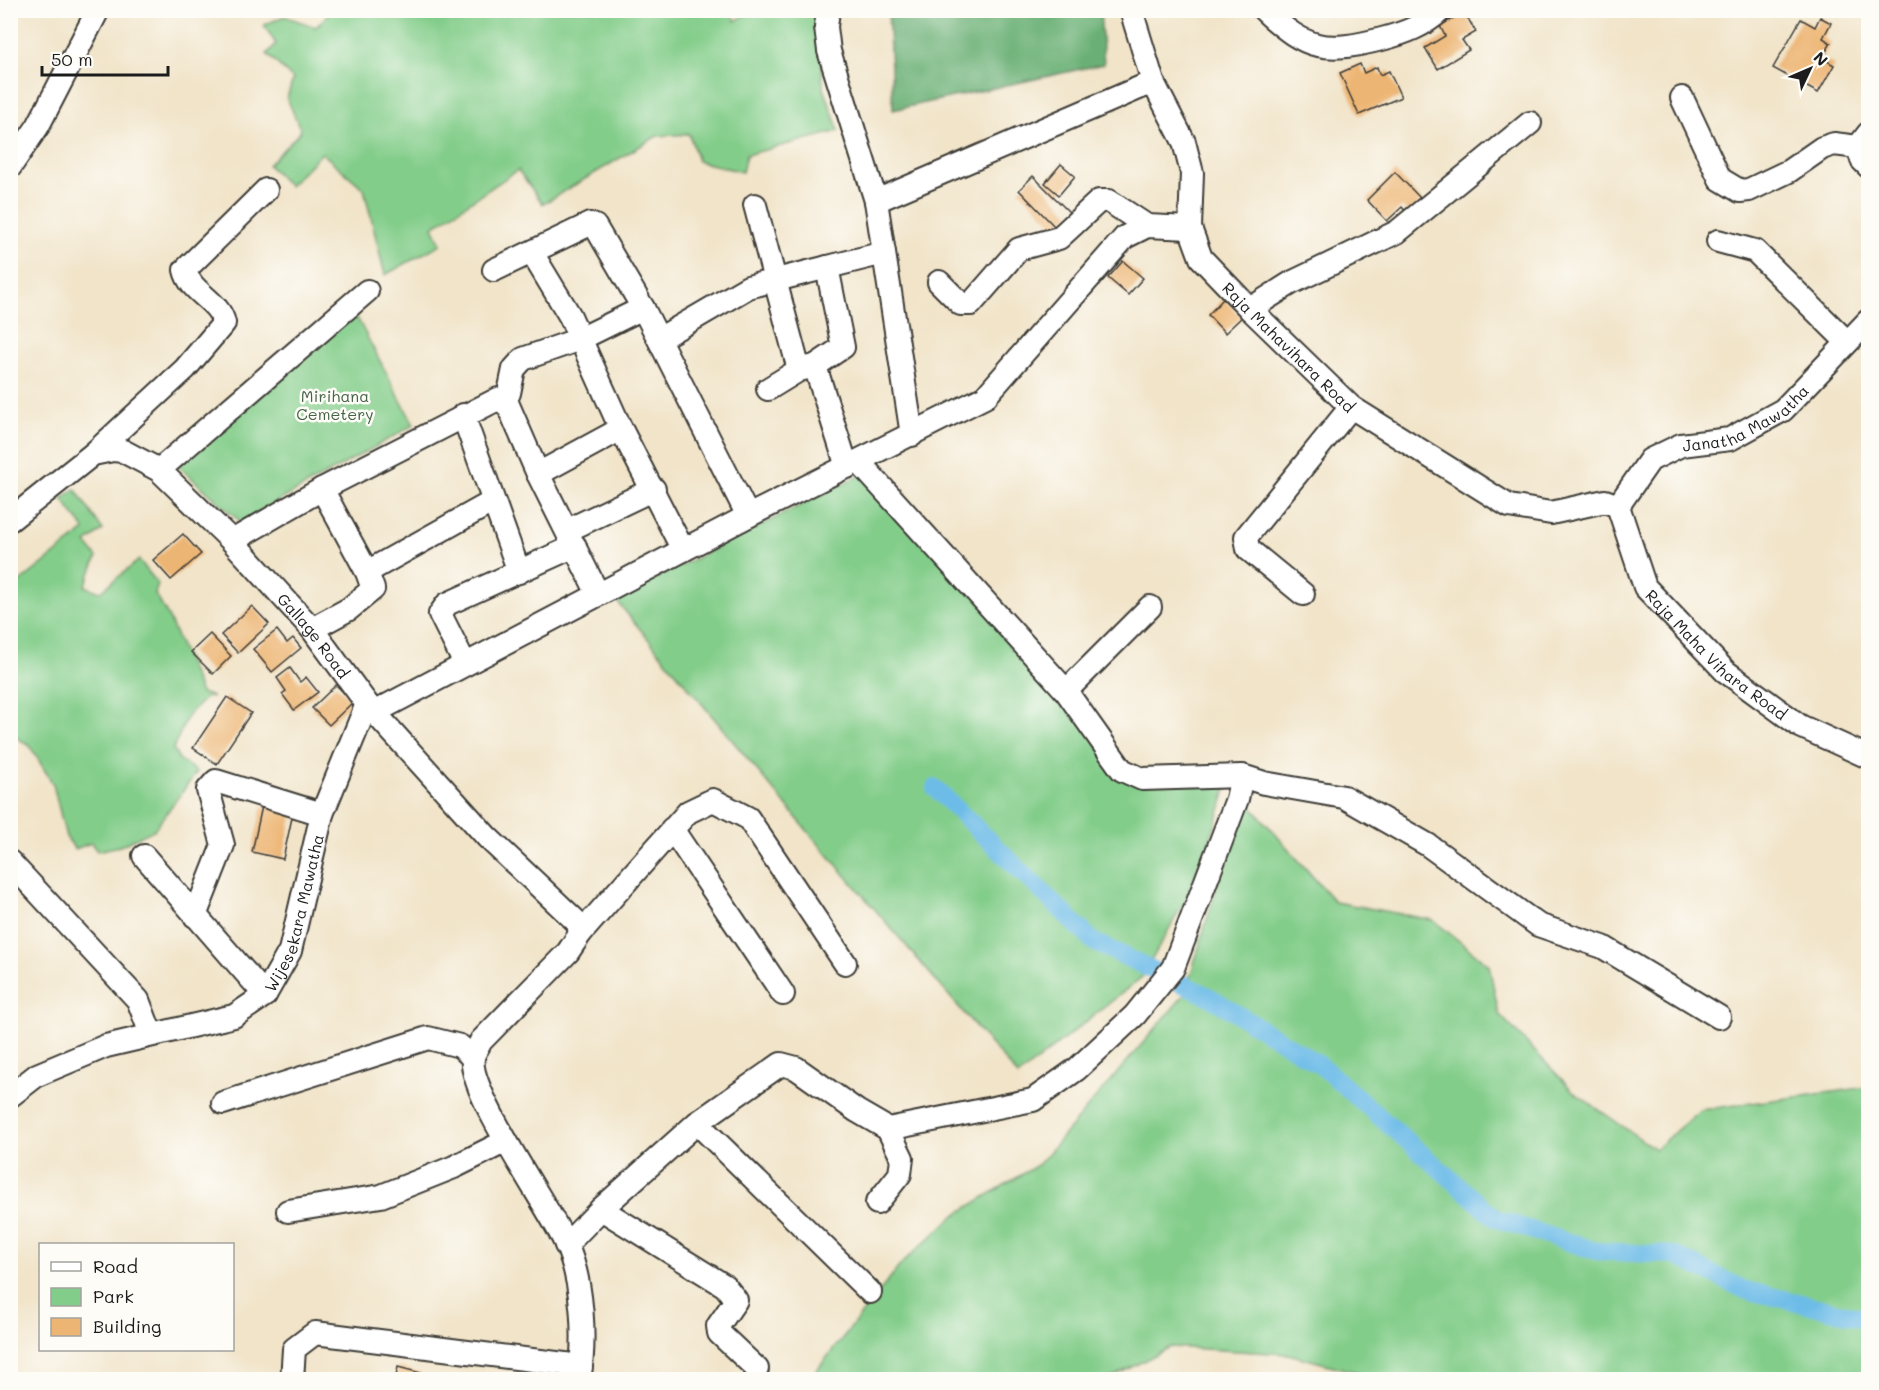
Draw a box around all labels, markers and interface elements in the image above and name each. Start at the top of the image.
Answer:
scale bar [42,39,168,77]
north arrow [1780,39,1840,99]
text: 50 m [51,47,93,71]
text: N [1809,47,1833,70]
street label: Raja Mahavihara Road [1219,277,1360,416]
street label: Janatha Mawatha [1681,380,1813,455]
park label: Mirihana Cemetery [296,385,374,424]
street label: Raja Maha Vihara Road [1642,584,1792,724]
street label: Gallage Road [273,588,355,682]
street label: Wijesekara Mawatha [259,832,327,995]
legend [39,1243,234,1351]
text: Road [93,1254,138,1278]
text: Park [93,1284,134,1308]
text: Building [93,1314,161,1338]

